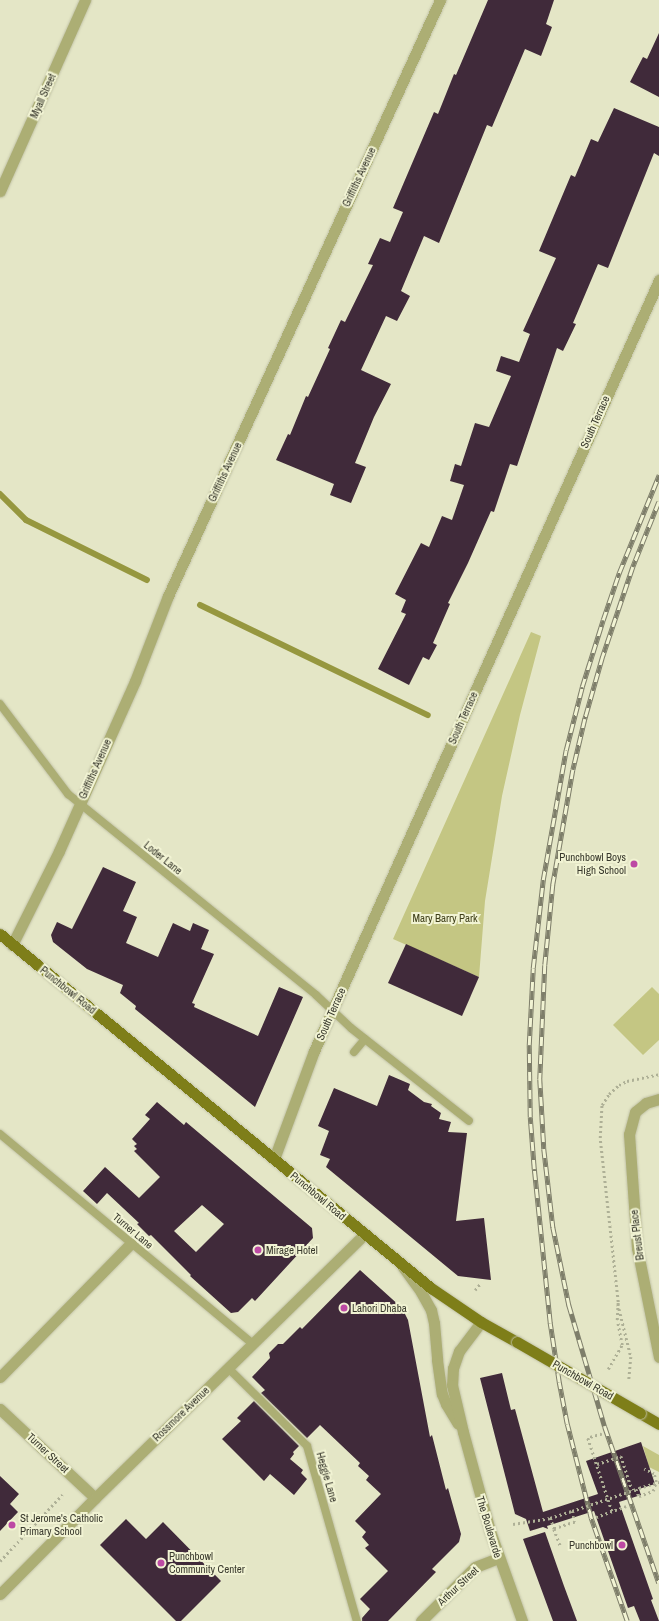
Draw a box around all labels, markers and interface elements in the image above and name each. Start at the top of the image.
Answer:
street label: Myall Street [27,72,59,120]
street label: Griffiths Avenue [339,145,379,209]
street label: South Terrace [578,394,612,450]
street label: Griffiths Avenue [205,440,245,504]
street label: South Terrace [446,690,480,746]
street label: Griffiths Avenue [76,737,114,801]
street label: Loder Lane [141,839,185,877]
place label: Punchbowl Boys High School [559,851,626,877]
marker: Punchbowl Boys High School [629,859,639,869]
park label: Mary Barry Park [412,911,478,925]
street label: Punchbowl Road [37,963,99,1017]
street label: South Terrace [314,986,348,1042]
street label: Punchbowl Road [288,1169,348,1223]
street label: Breust Place [627,1209,647,1261]
street label: Turner Lane [110,1210,156,1252]
place label: Mirage Hotel [266,1243,318,1257]
marker: Mirage Hotel [253,1245,263,1255]
place label: Lahori Dhaba [352,1301,407,1315]
marker: Lahori Dhaba [339,1303,349,1313]
street label: Punchbowl Road [550,1357,616,1403]
street label: Rossmore Avenue [150,1384,212,1444]
street label: Turner Street [24,1430,72,1476]
street label: Heggie Lane [314,1450,340,1504]
street label: The Boulevarde [473,1495,505,1559]
place label: St Jerome's Catholic Primary School [20,1512,103,1538]
marker: St Jerome's Catholic Primary School [7,1520,17,1530]
place label: Punchbowl [569,1538,613,1552]
marker: Punchbowl [616,1539,628,1551]
place label: Punchbowl Community Center [169,1550,245,1576]
marker: Punchbowl Community Center [156,1558,166,1568]
street label: Arthur Street [435,1564,481,1608]

